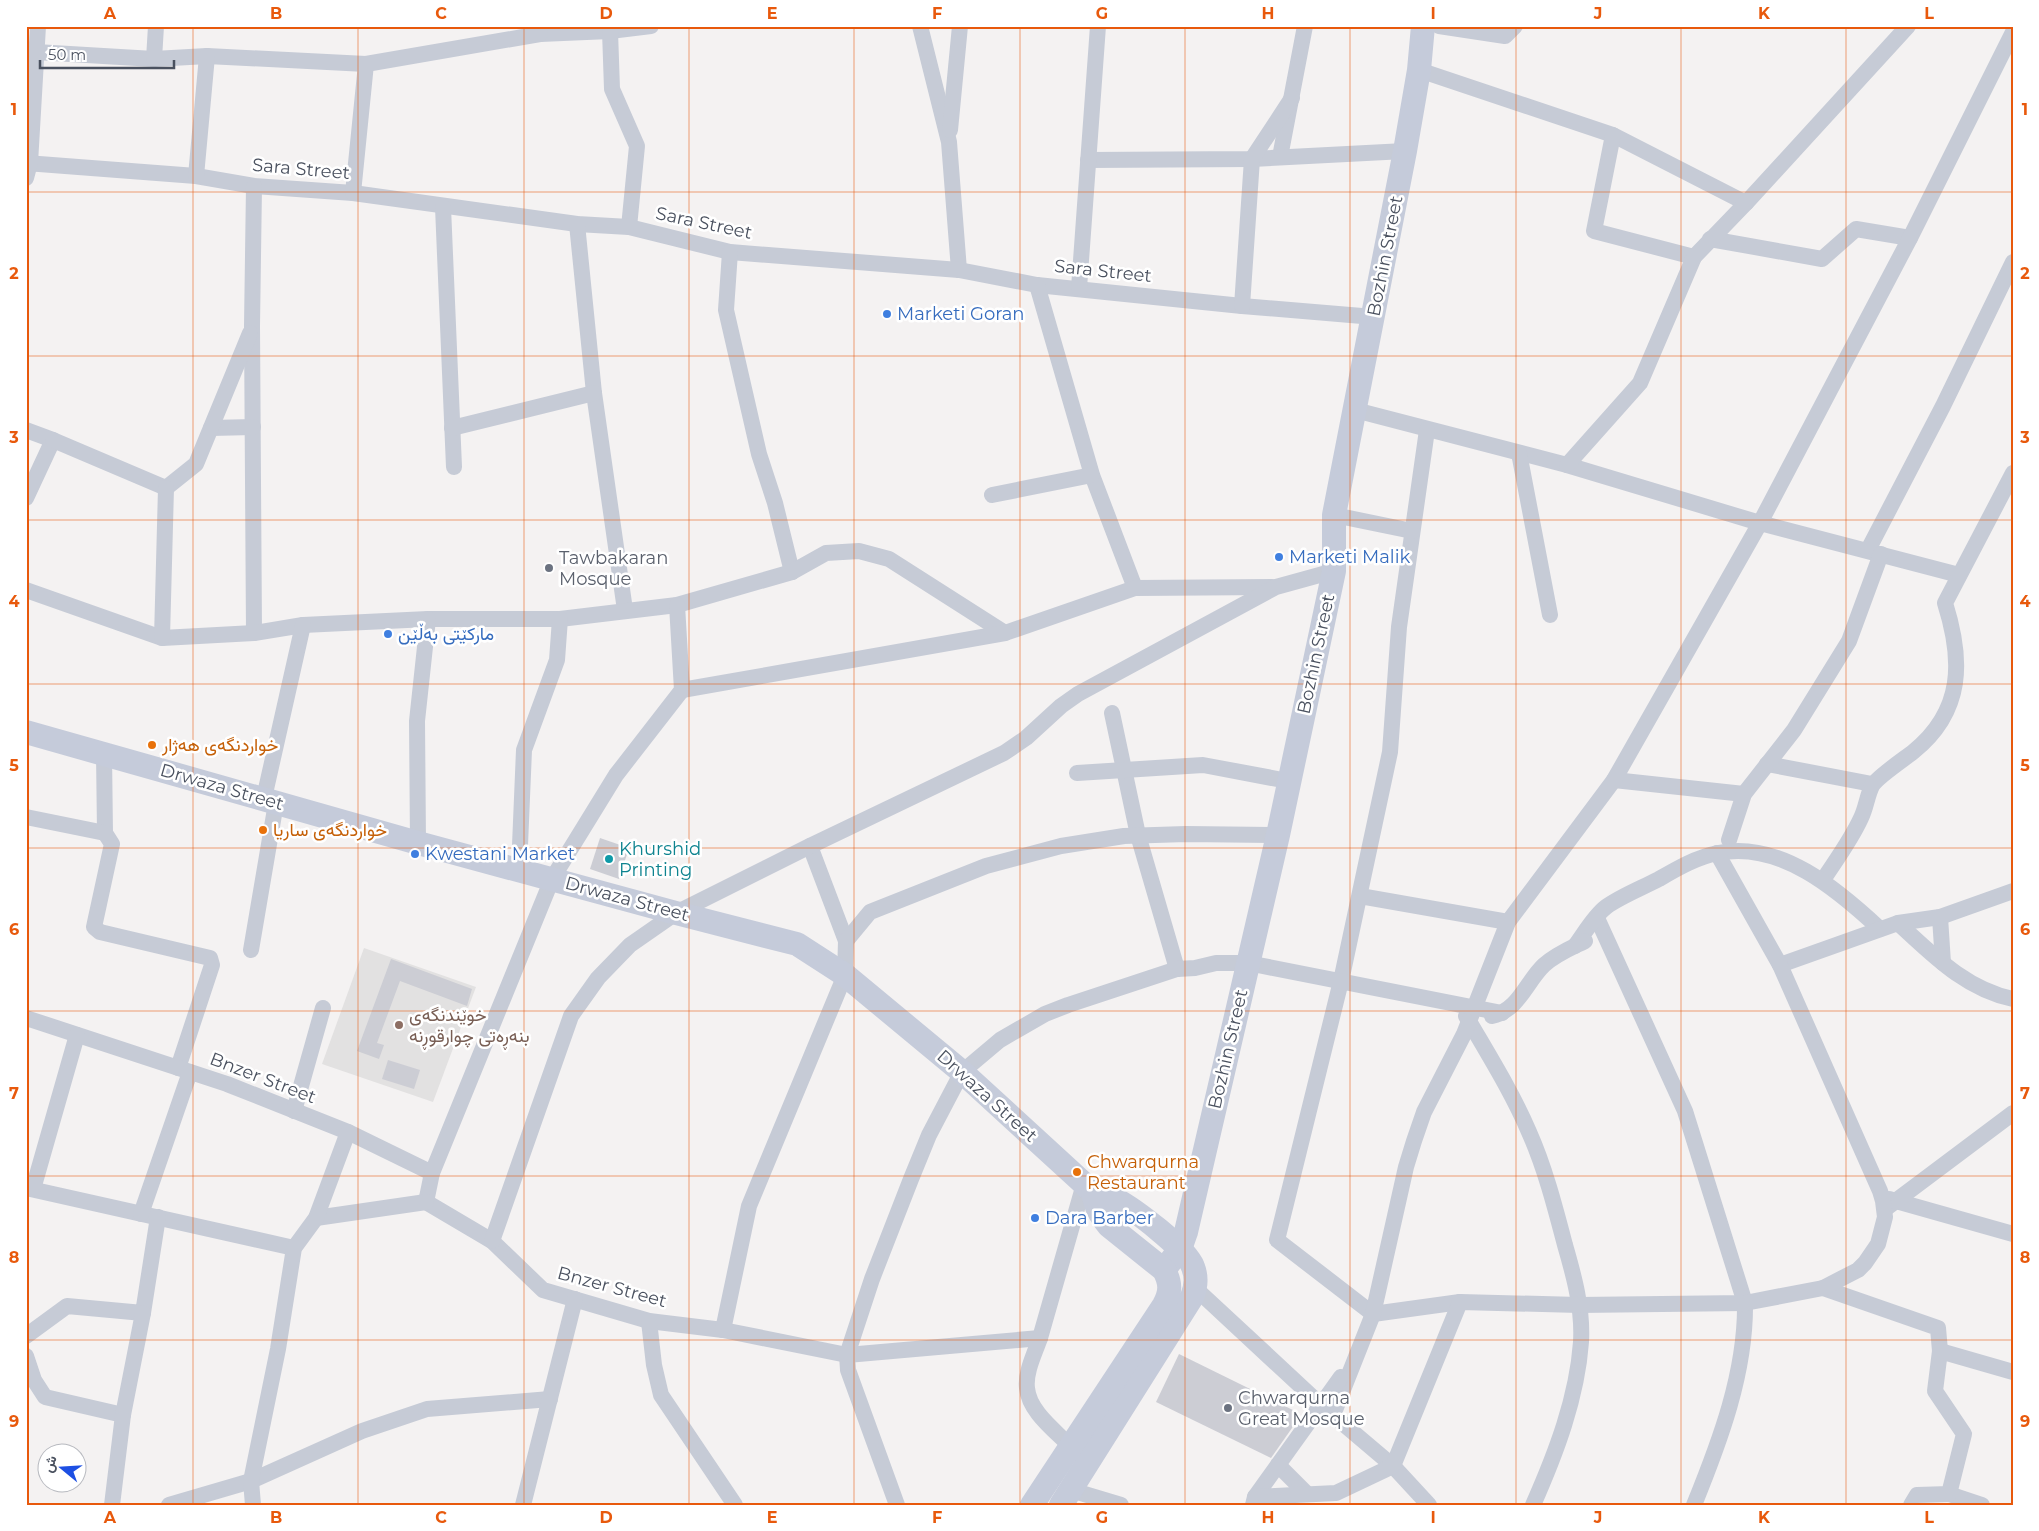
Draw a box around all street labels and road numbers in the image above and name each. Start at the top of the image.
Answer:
street label: Sara Street [251,154,351,184]
street label: Bozhin Street [1363,194,1407,318]
street label: Sara Street [654,202,754,244]
street label: Sara Street [1053,255,1153,287]
street label: Bozhin Street [1293,592,1339,716]
street label: Drwaza Street [158,759,286,815]
street label: Drwaza Street [563,872,691,926]
street label: Bozhin Street [1204,987,1252,1111]
street label: Drwaza Street [932,1045,1042,1147]
street label: Bnzer Street [207,1048,319,1108]
street label: Bnzer Street [555,1262,669,1312]

